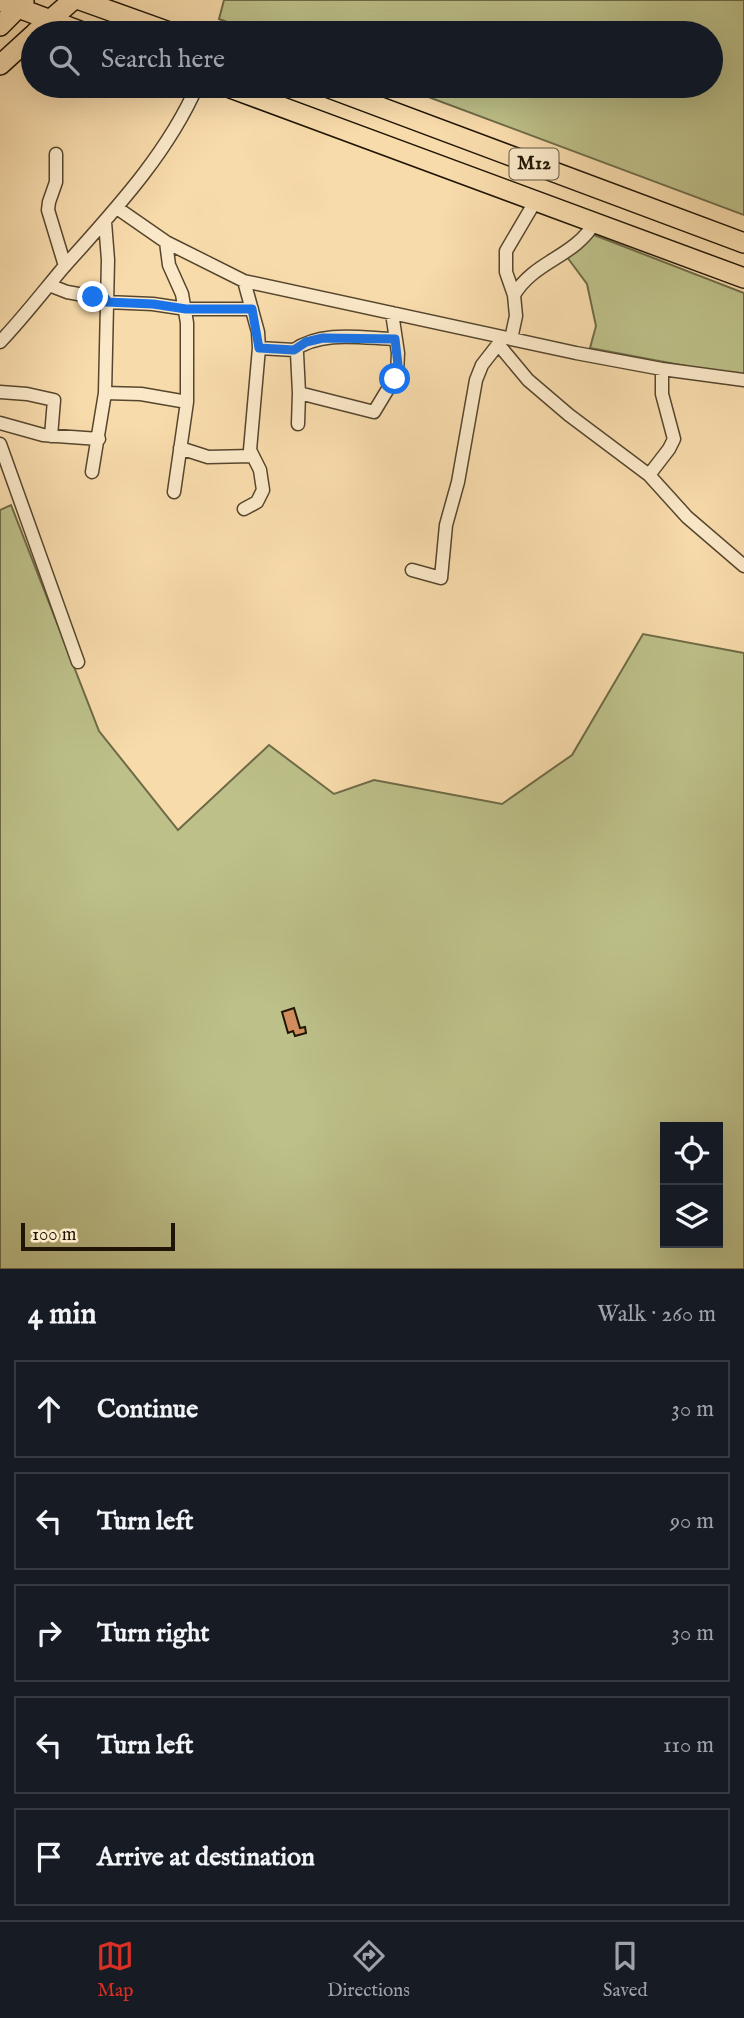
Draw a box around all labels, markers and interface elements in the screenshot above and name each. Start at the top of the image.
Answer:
search box [21,21,723,98]
icon: search [45,41,83,79]
text: Search here [101,43,225,76]
road number: M12 [510,148,558,180]
route end [77,281,108,312]
route start [379,363,410,394]
map controls [660,1122,723,1248]
button: locate [660,1122,723,1185]
button: layers [660,1185,723,1248]
scale bar [21,1220,175,1252]
text: 100 m [32,1223,76,1247]
text: 4 min [28,1296,96,1334]
text: Walk · 260 m [597,1300,716,1329]
icon: ahead [30,1390,68,1428]
text: Continue [97,1393,198,1426]
text: 30 m [671,1395,714,1424]
icon: left [30,1502,68,1540]
text: Turn left [97,1505,194,1538]
text: 90 m [670,1507,714,1536]
icon: right [30,1614,68,1652]
text: Turn right [97,1617,210,1650]
text: 30 m [671,1619,714,1648]
icon: left [30,1726,68,1764]
text: Turn left [97,1729,194,1762]
text: 110 m [663,1731,714,1760]
icon: arrive [30,1838,68,1876]
text: Arrive at destination [97,1841,315,1874]
tab: Map [96,1937,134,2003]
tab: Directions [327,1937,410,2003]
tab: Saved [603,1937,648,2003]

